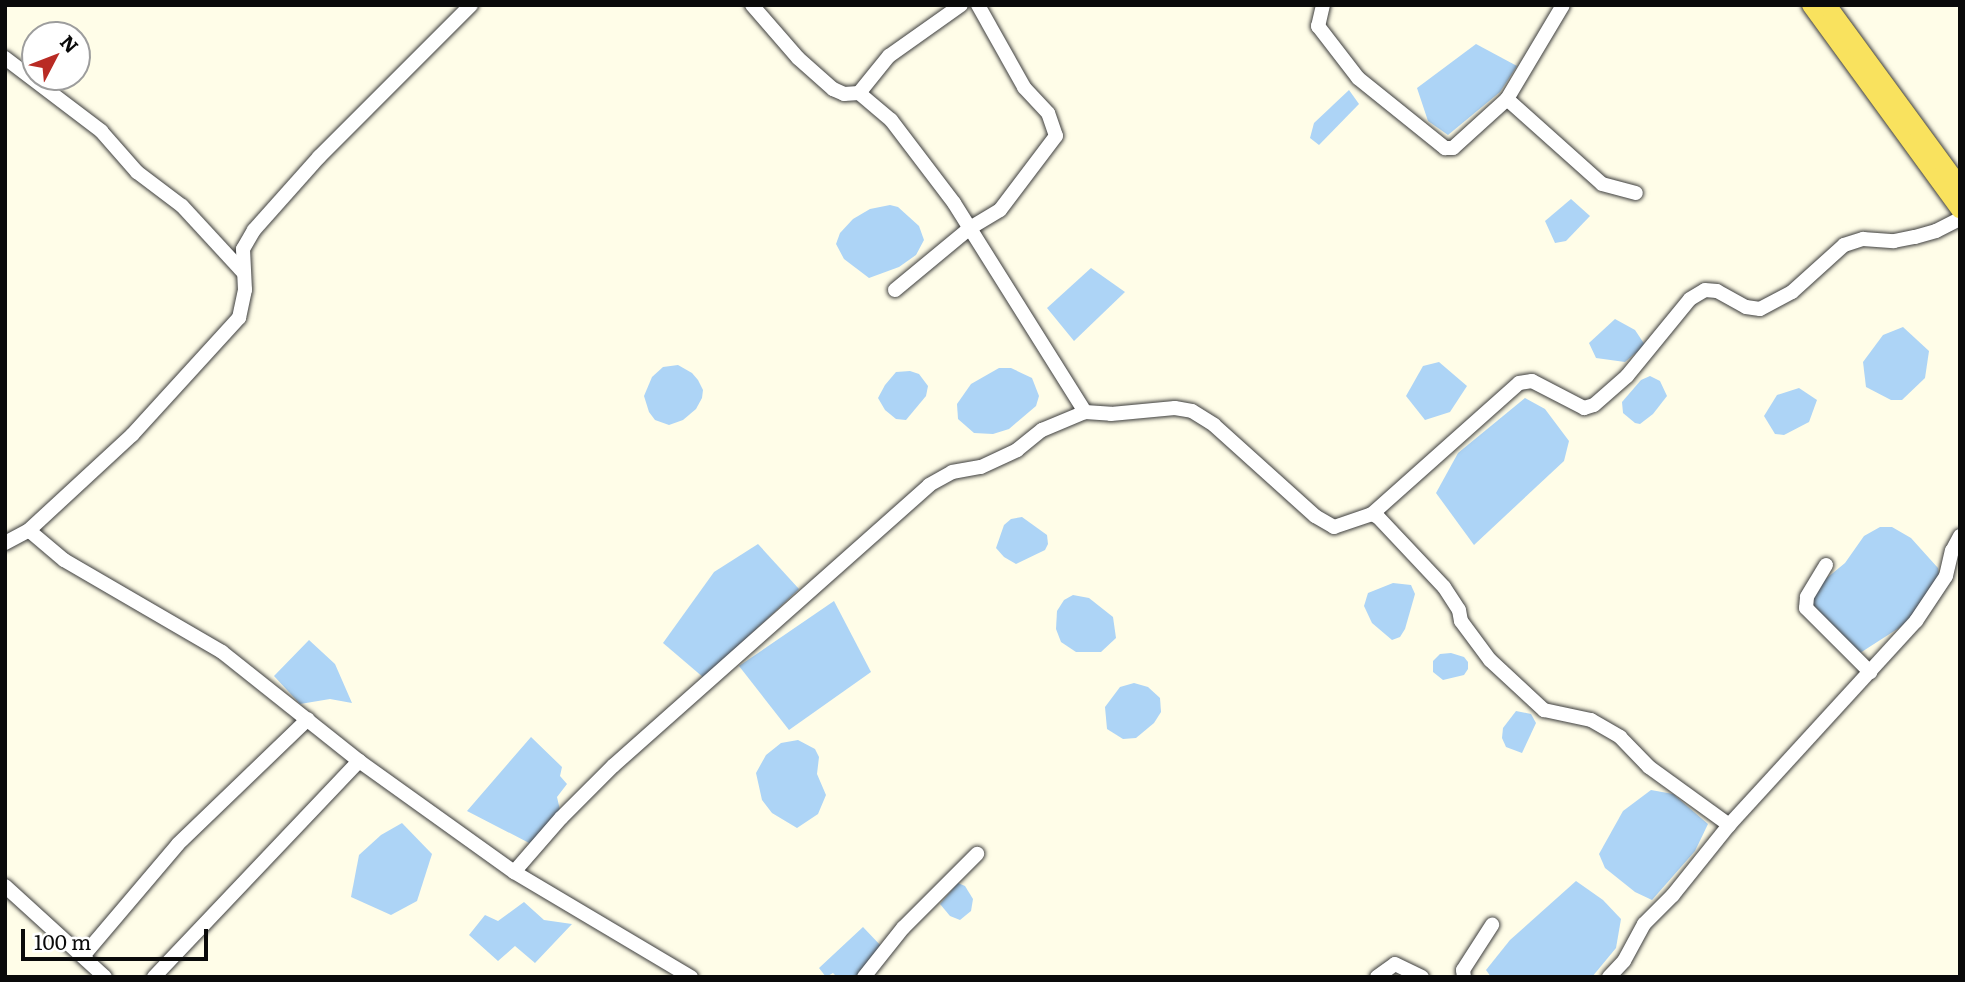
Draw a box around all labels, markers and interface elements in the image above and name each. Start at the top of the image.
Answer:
north arrow [21,21,91,91]
text: N [54,28,86,59]
scale bar [24,916,212,960]
text: 100 m [34,925,91,956]

